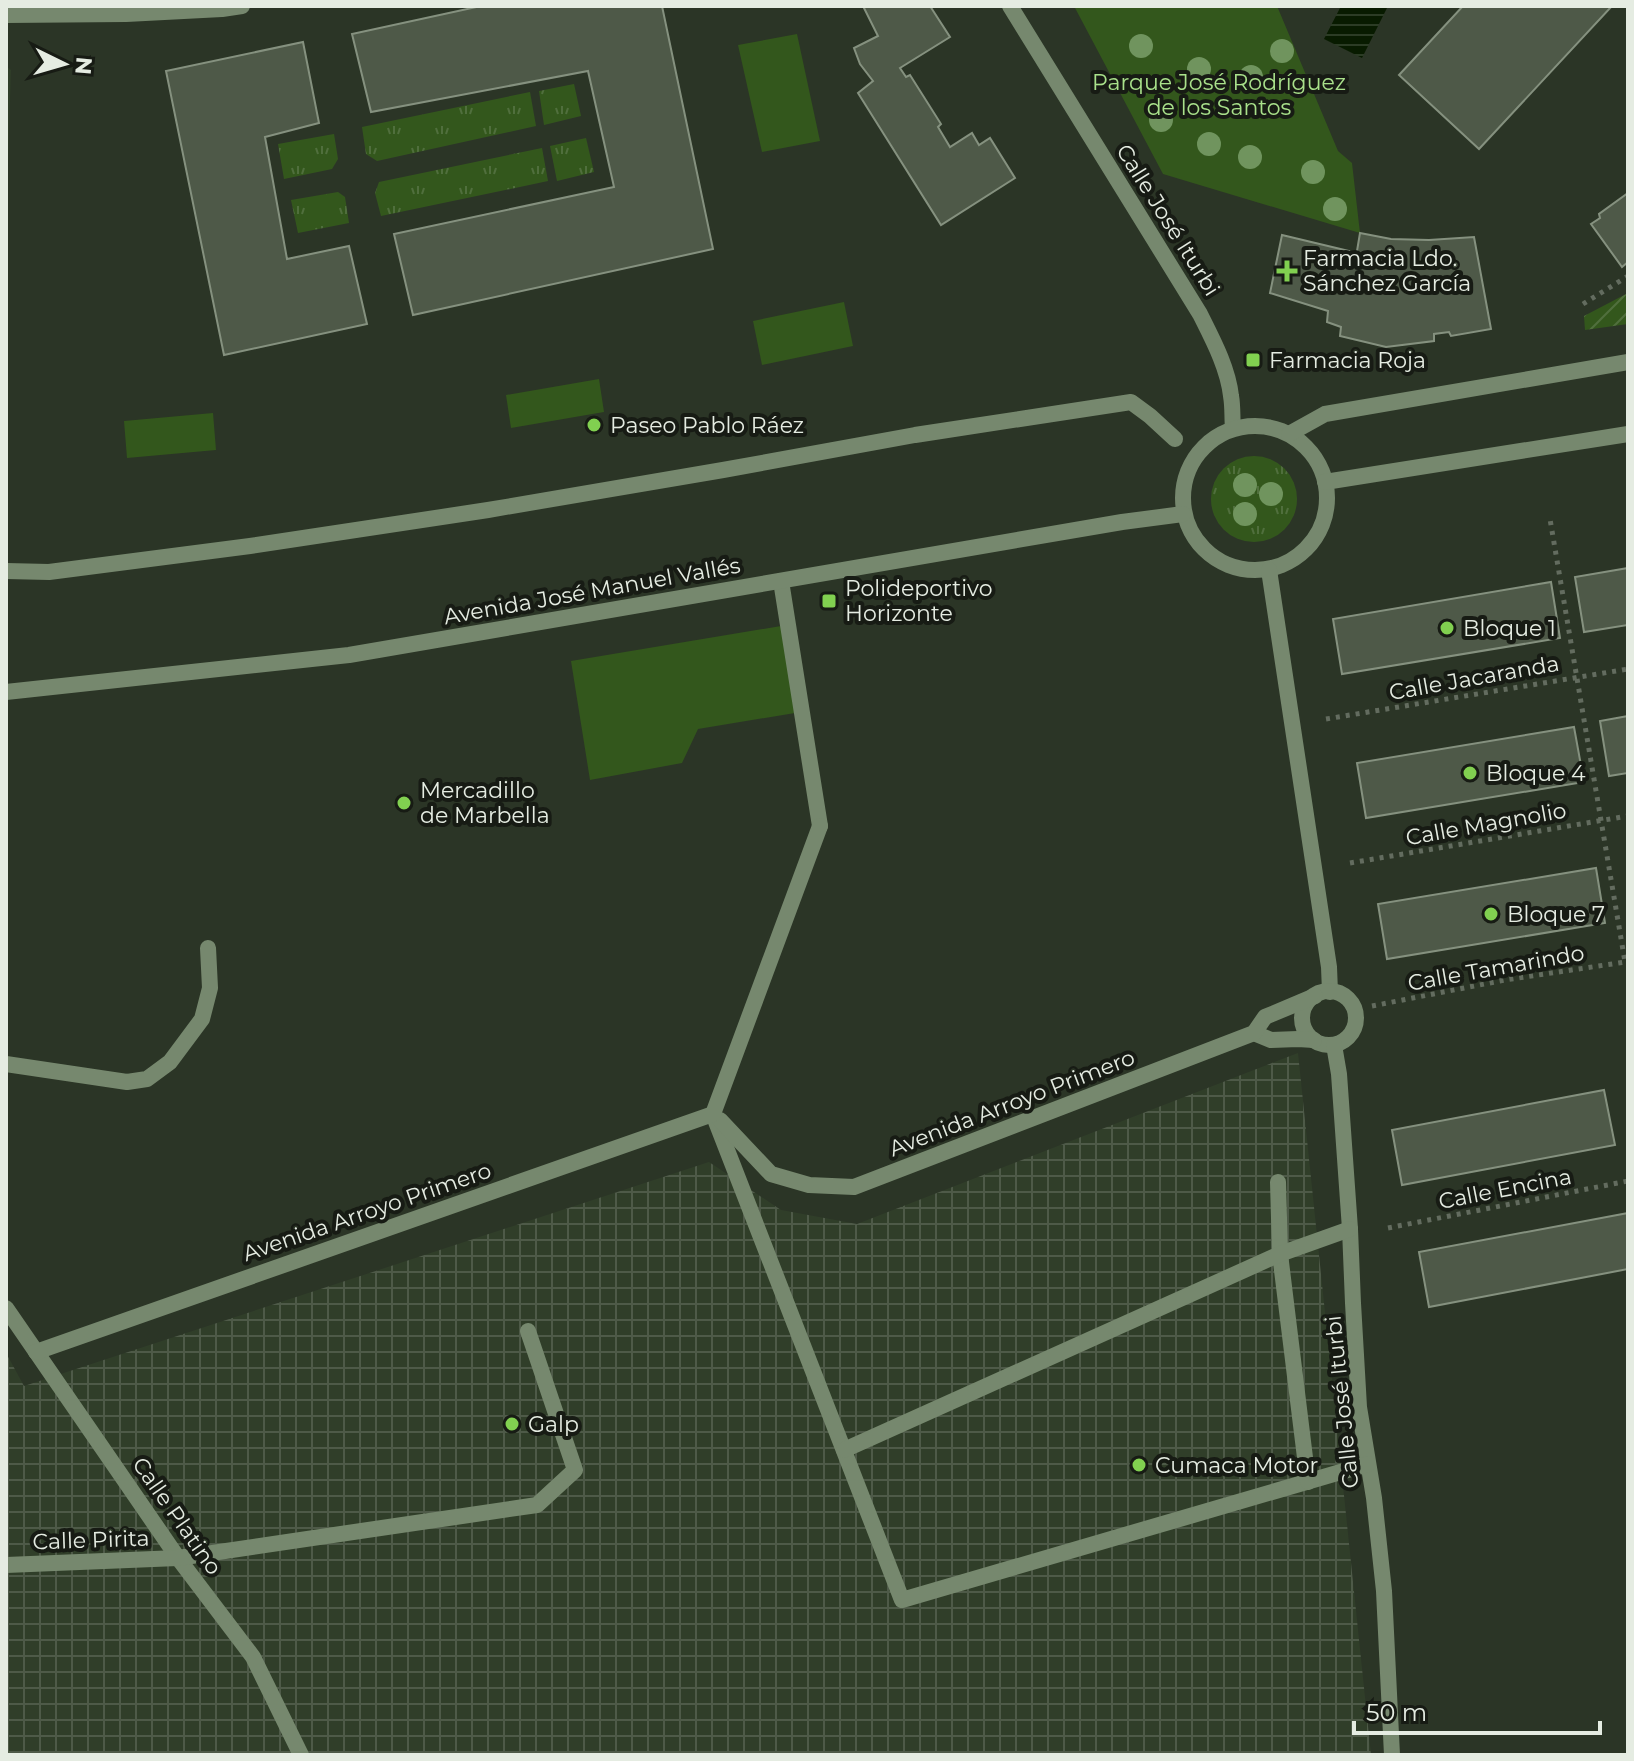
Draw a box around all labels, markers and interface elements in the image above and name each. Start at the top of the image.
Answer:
north arrow [24,24,104,104]
text: N [69,56,98,76]
park label: Parque José Rodríguez de los Santos [1092,69,1346,121]
street label: Calle José Iturbi [1111,139,1225,301]
place label: Farmacia Ldo. Sánchez García [1303,245,1471,297]
marker: Farmacia Ldo. Sánchez García [1278,262,1296,280]
place label: Farmacia Roja [1269,347,1426,374]
marker: Farmacia Roja [1244,351,1262,369]
place label: Paseo Pablo Ráez [610,412,804,439]
marker: Paseo Pablo Ráez [585,416,603,434]
street label: Avenida José Manuel Vallés [442,552,743,630]
place label: Polideportivo Horizonte [845,575,992,627]
marker: Polideportivo Horizonte [820,592,838,610]
place label: Bloque 1 [1463,615,1556,642]
marker: Bloque 1 [1438,619,1456,637]
street label: Calle Jacaranda [1387,650,1561,706]
place label: Bloque 4 [1486,760,1586,787]
marker: Bloque 4 [1461,764,1479,782]
place label: Mercadillo de Marbella [420,777,550,829]
marker: Mercadillo de Marbella [395,794,413,812]
street label: Calle Magnolio [1404,797,1568,851]
place label: Bloque 7 [1507,901,1605,928]
marker: Bloque 7 [1482,905,1500,923]
street label: Calle Tamarindo [1406,939,1586,997]
street label: Avenida Arroyo Primero [885,1044,1139,1162]
street label: Avenida Arroyo Primero [239,1157,495,1267]
street label: Calle Encina [1436,1163,1574,1215]
street label: Calle José Iturbi [1319,1314,1365,1490]
place label: Galp [528,1411,579,1438]
marker: Galp [503,1415,521,1433]
street label: Calle Platino [127,1452,227,1580]
place label: Cumaca Motor [1155,1452,1318,1479]
marker: Cumaca Motor [1130,1456,1148,1474]
street label: Calle Pirita [32,1524,150,1556]
scale bar [1354,1685,1600,1735]
text: 50 m [1366,1698,1427,1727]

